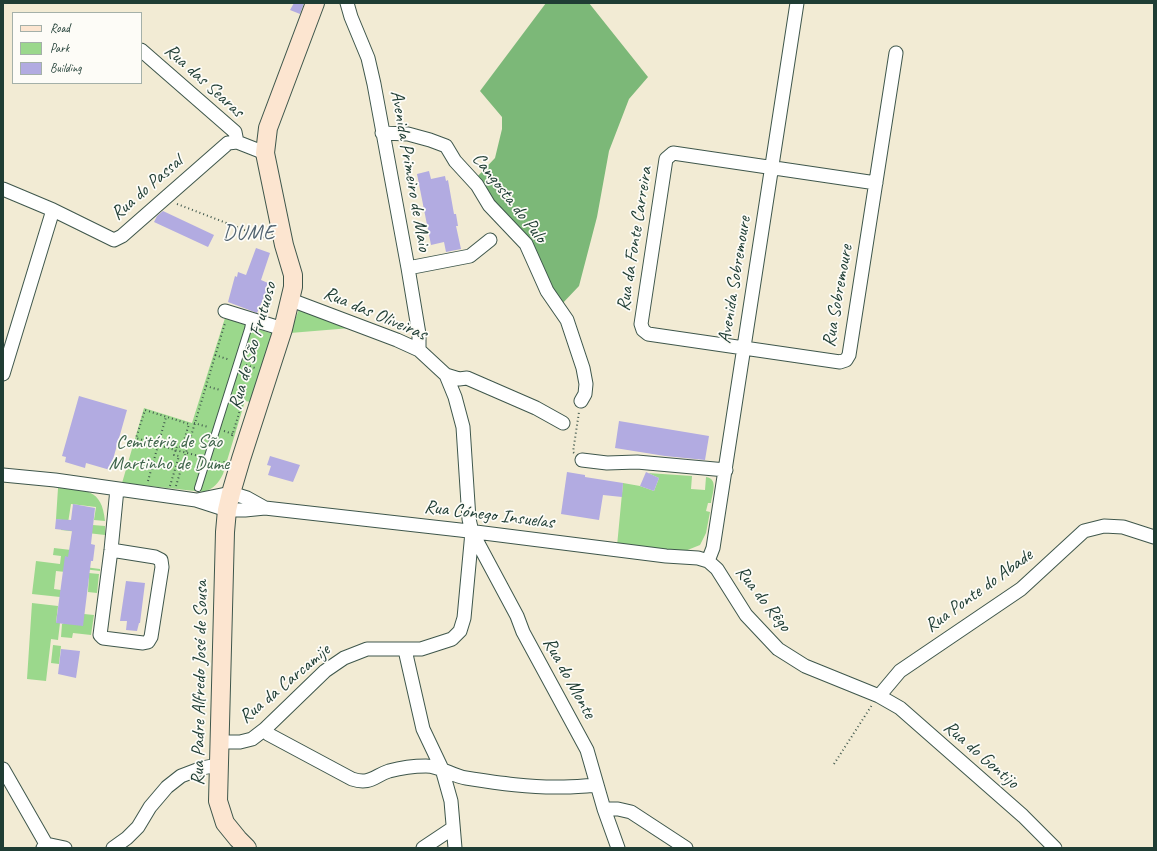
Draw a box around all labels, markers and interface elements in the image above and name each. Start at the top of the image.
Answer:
legend [12,12,142,84]
text: Road [50,20,70,36]
street label: Rua das Searas [159,39,249,123]
text: Park [50,40,69,56]
text: Building [50,60,82,76]
street label: Avenida Primeiro de Maio [385,89,435,253]
street label: Cangosta do Pulo [467,148,551,248]
street label: Rua do Passal [106,151,188,225]
street label: Rua da Fonte Carreira [612,165,658,313]
street label: Avenida Sobremoure [714,215,756,345]
district label: DUME [223,220,275,246]
street label: Rua Sobremoure [818,243,858,349]
street label: Rua de São Frutuoso [224,280,282,412]
street label: Rua das Oliveiras [320,282,430,346]
park label: Cemitério de São Martinho de Dume [109,431,229,475]
street label: Rua Cónego Insuelas [423,496,555,534]
street label: Rua Ponte do Abade [921,544,1037,638]
street label: Rua do Rêgo [730,561,796,637]
street label: Rua Padre Alfredo José de Sousa [187,580,213,786]
street label: Rua do Monte [537,634,601,722]
street label: Rua da Carcamije [235,639,335,729]
street label: Rua do Gontijo [939,716,1023,794]

